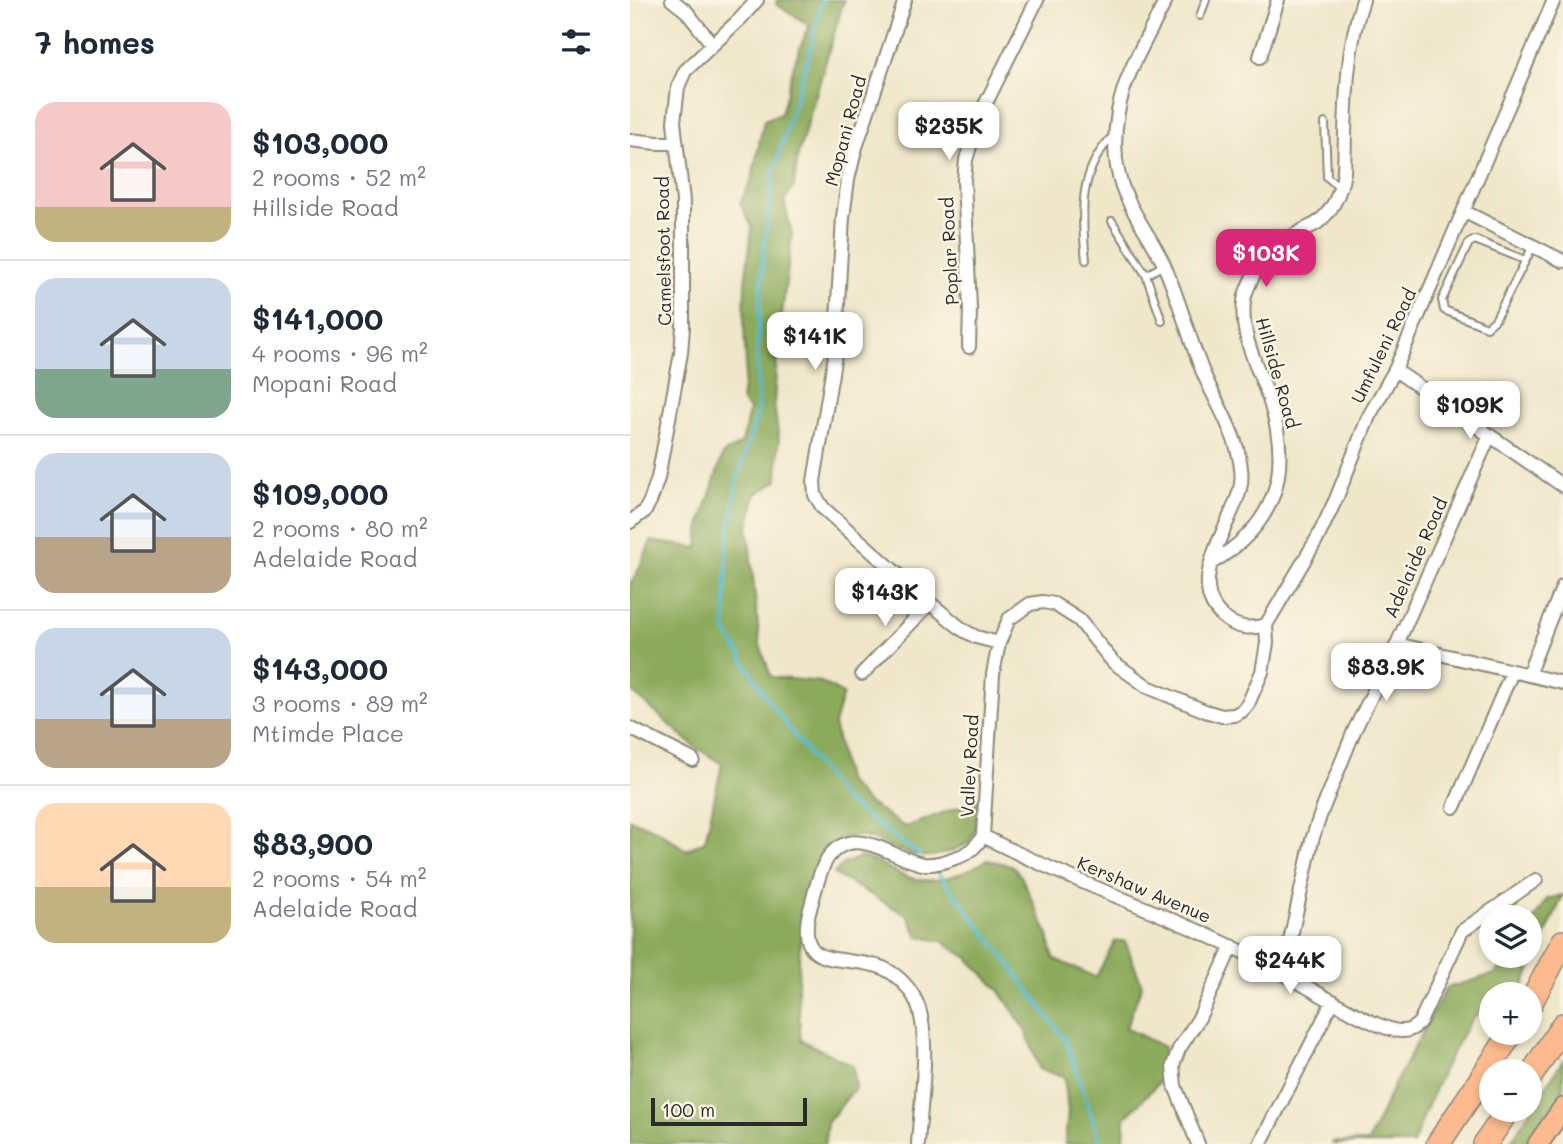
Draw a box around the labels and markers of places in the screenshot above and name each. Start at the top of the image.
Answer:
pin: $235K [900,102,998,162]
pin: $103K [1217,230,1315,289]
pin: $141K [766,312,864,372]
pin: $109K [1421,382,1519,441]
pin: $143K [836,568,934,628]
pin: $83.9K [1329,644,1443,703]
pin: $244K [1241,936,1339,996]

